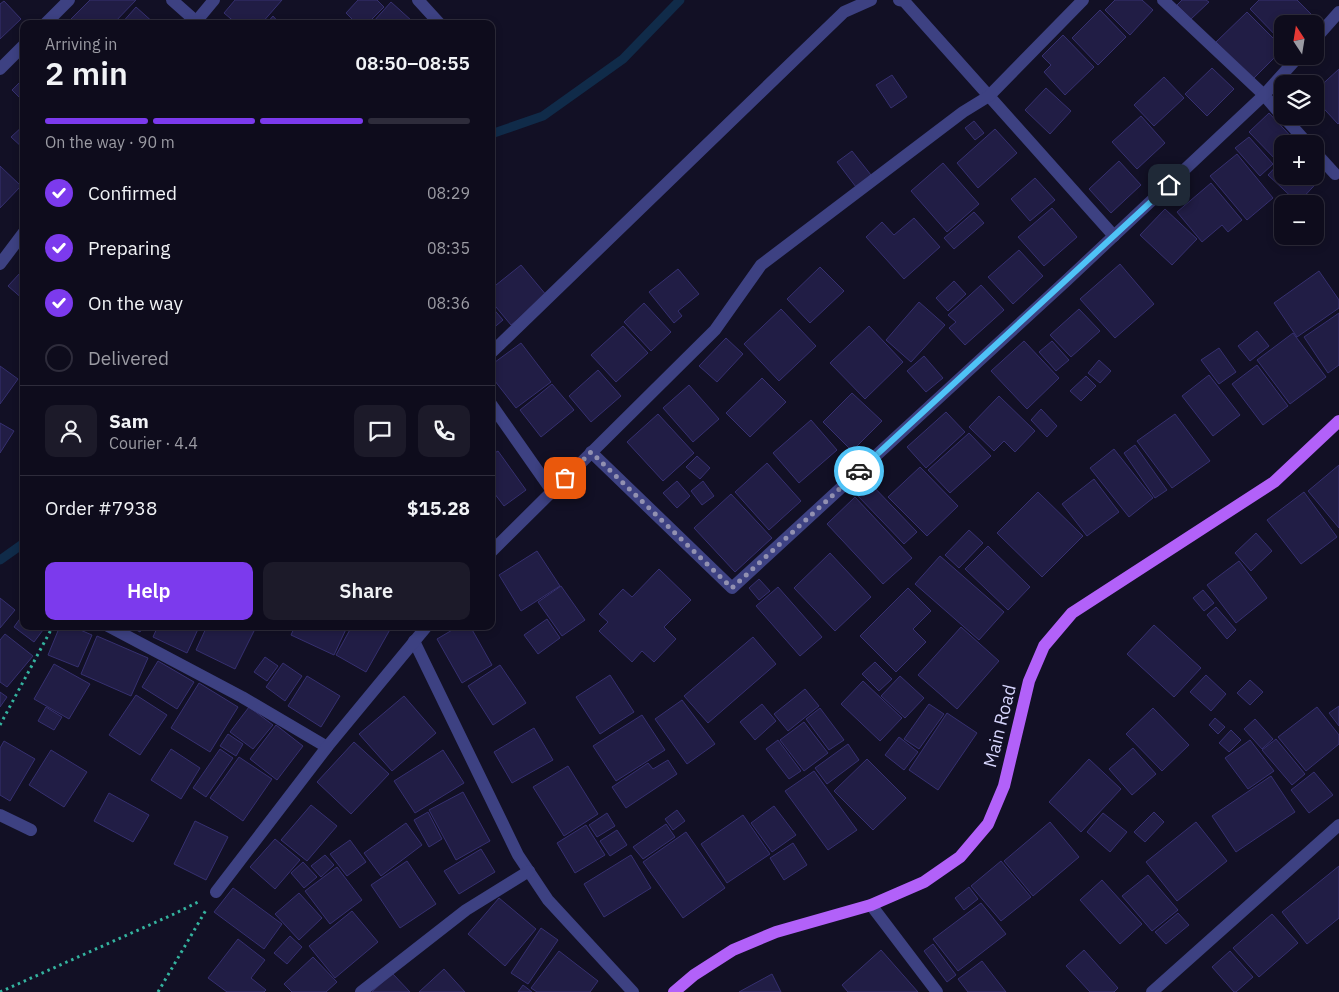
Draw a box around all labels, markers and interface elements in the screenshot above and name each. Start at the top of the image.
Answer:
north arrow [1274,15,1324,65]
map controls [1274,15,1324,245]
text: Arriving in [45,34,117,54]
text: 08:50–08:55 [356,51,470,75]
text: 2 min [45,52,128,94]
button: layers [1274,75,1324,125]
text: On the way · 90 m [45,132,175,152]
button: + [1274,135,1324,185]
pin [1148,164,1190,206]
icon: home [1155,171,1183,199]
icon: check [45,179,73,207]
text: Confirmed [88,181,177,205]
text: 08:29 [427,183,470,203]
button: − [1274,195,1324,245]
icon: check [45,234,73,262]
text: Preparing [88,236,170,260]
text: 08:35 [427,238,470,258]
icon: check [45,289,73,317]
text: On the way [88,291,183,315]
text: 08:36 [427,293,470,313]
text: Delivered [88,346,169,370]
button: person [45,405,97,457]
button: chat [354,405,406,457]
button: phone [418,405,470,457]
text: Sam [109,409,149,433]
text: Courier · 4.4 [109,433,198,453]
courier [834,446,884,496]
pin [544,457,586,499]
icon: car [845,457,873,485]
icon: bag [551,464,579,492]
text: Order #7938 [45,496,157,520]
text: $15.28 [407,496,470,520]
button: Help [45,562,253,620]
button: Share [263,562,470,620]
street label: Main Road [978,682,1021,770]

